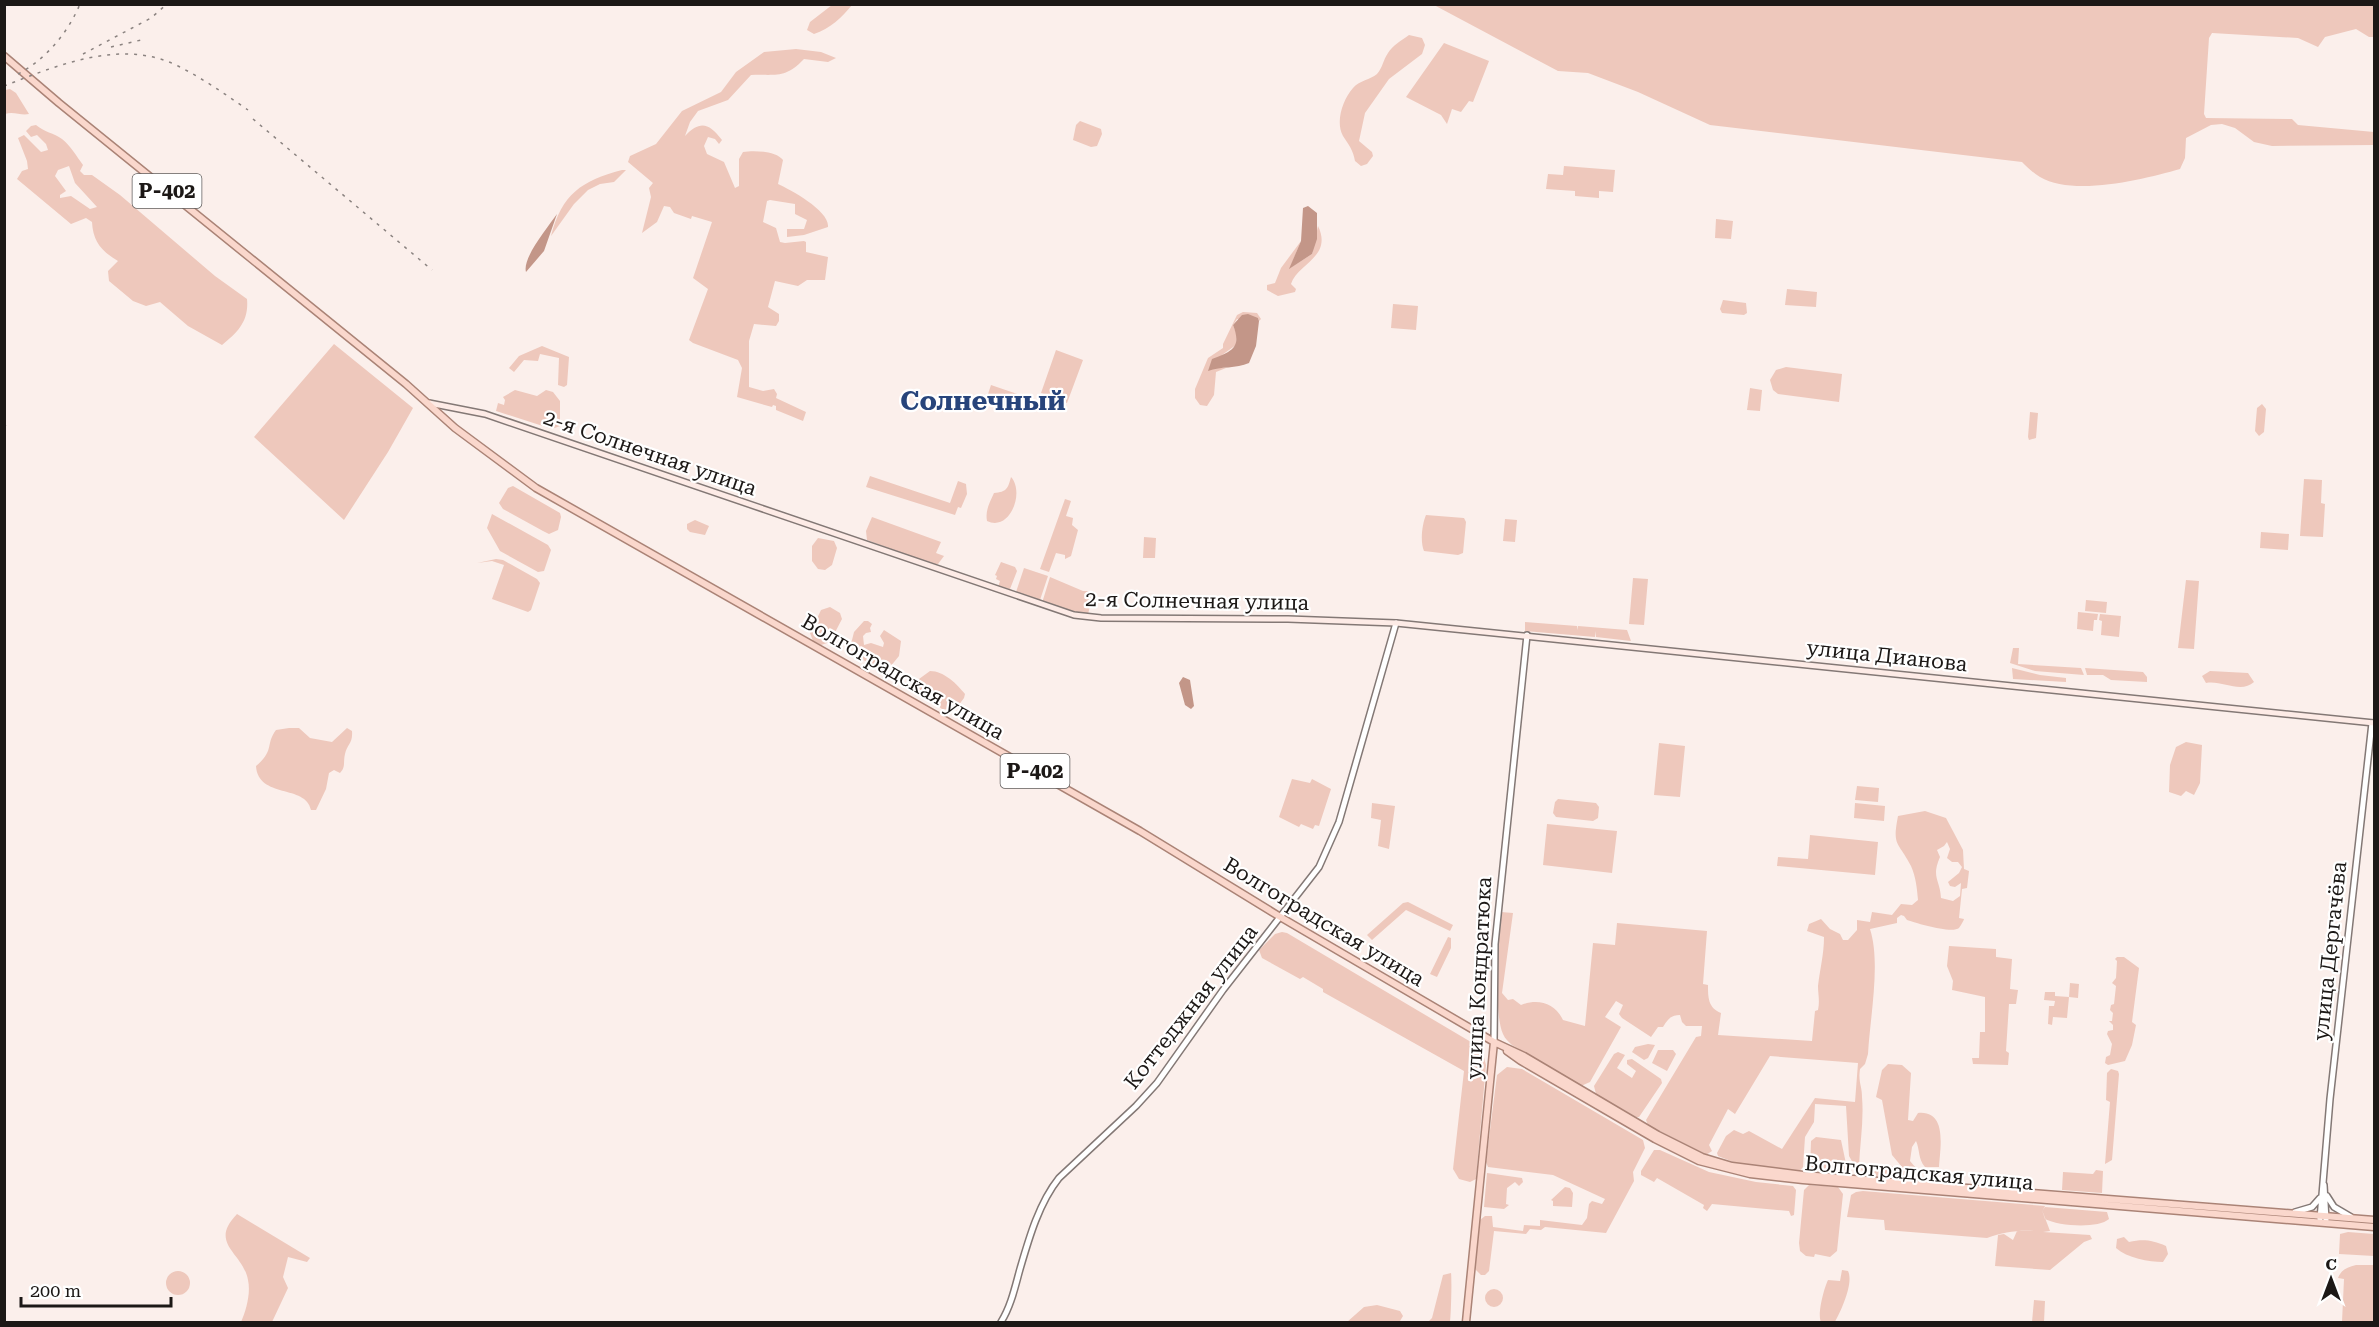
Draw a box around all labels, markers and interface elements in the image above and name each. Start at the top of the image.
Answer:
road number: Р-402 [132,174,201,208]
district label: Солнечный [900,385,1066,417]
street label: 2-я Солнечная улица [540,405,760,501]
street label: 2-я Солнечная улица [1085,587,1310,615]
street label: Волгоградская улица [798,609,1009,745]
street label: улица Дианова [1806,636,1969,676]
road number: Р-402 [1000,754,1070,788]
street label: Волгоградская улица [1219,853,1429,992]
street label: улица Дергачёва [2309,860,2351,1042]
street label: улица Кондратюка [1462,875,1496,1080]
street label: Коттеджная улица [1119,920,1263,1094]
street label: Волгоградская улица [1804,1151,2035,1195]
north arrow [2301,1249,2361,1309]
text: С [2325,1255,2337,1274]
scale bar [21,1270,171,1308]
text: 200 m [30,1280,81,1301]

